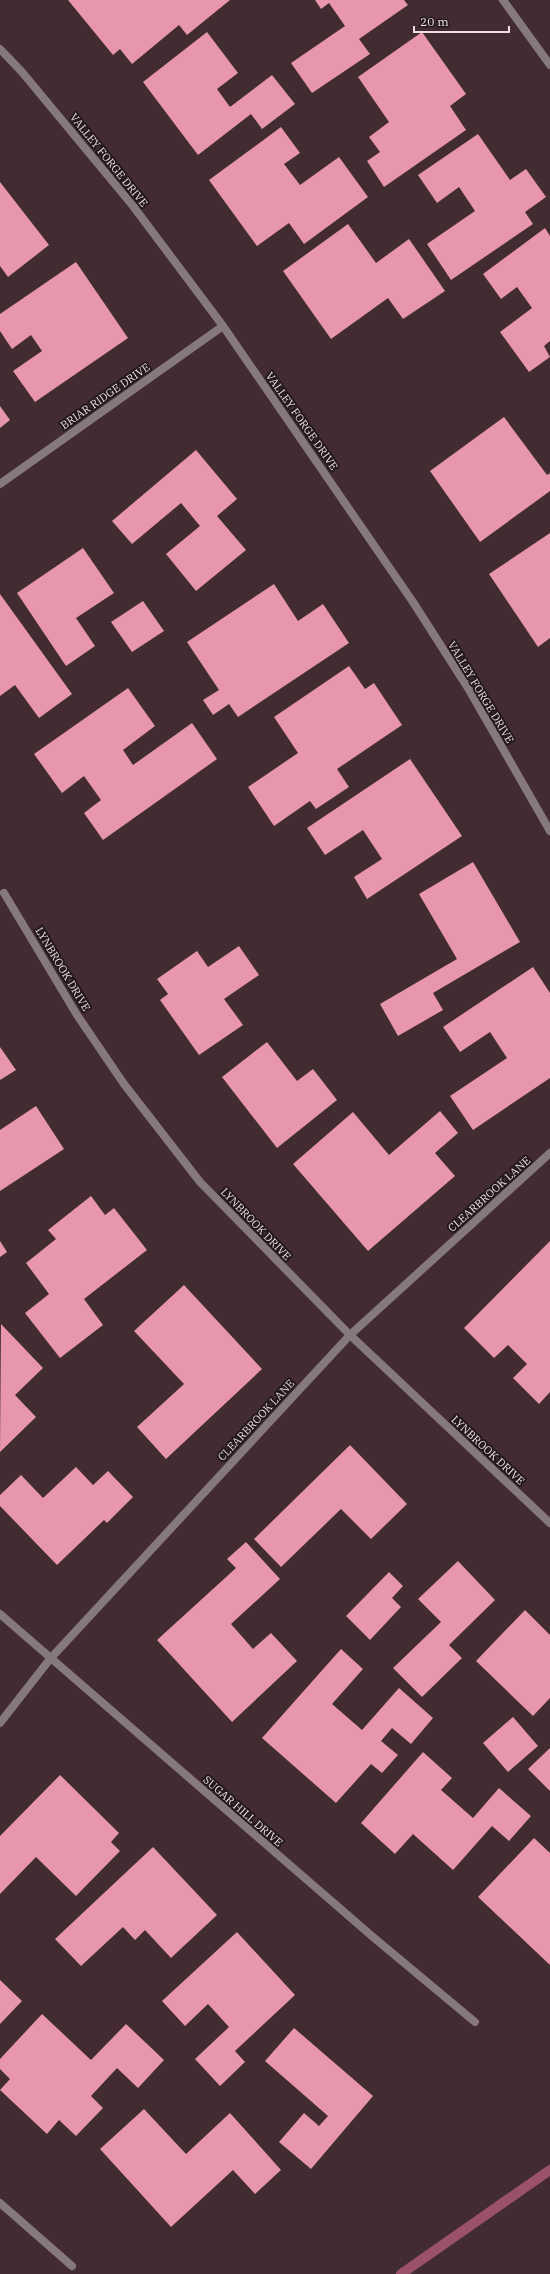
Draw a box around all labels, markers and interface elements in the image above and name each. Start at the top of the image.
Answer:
scale bar [414,8,509,34]
text: 20 m [420,14,449,29]
street label: VALLEY FORGE DRIVE [67,110,151,210]
street label: BRIAR RIDGE DRIVE [58,360,152,432]
street label: VALLEY FORGE DRIVE [263,369,341,473]
street label: VALLEY FORGE DRIVE [445,638,517,746]
street label: LYNBROOK DRIVE [32,924,94,1014]
street label: CLEARBROOK LANE [445,1153,533,1235]
street label: LYNBROOK DRIVE [218,1185,294,1263]
street label: CLEARBROOK LANE [215,1376,297,1464]
street label: LYNBROOK DRIVE [448,1412,528,1488]
street label: SUGAR HILL DRIVE [200,1772,286,1850]

